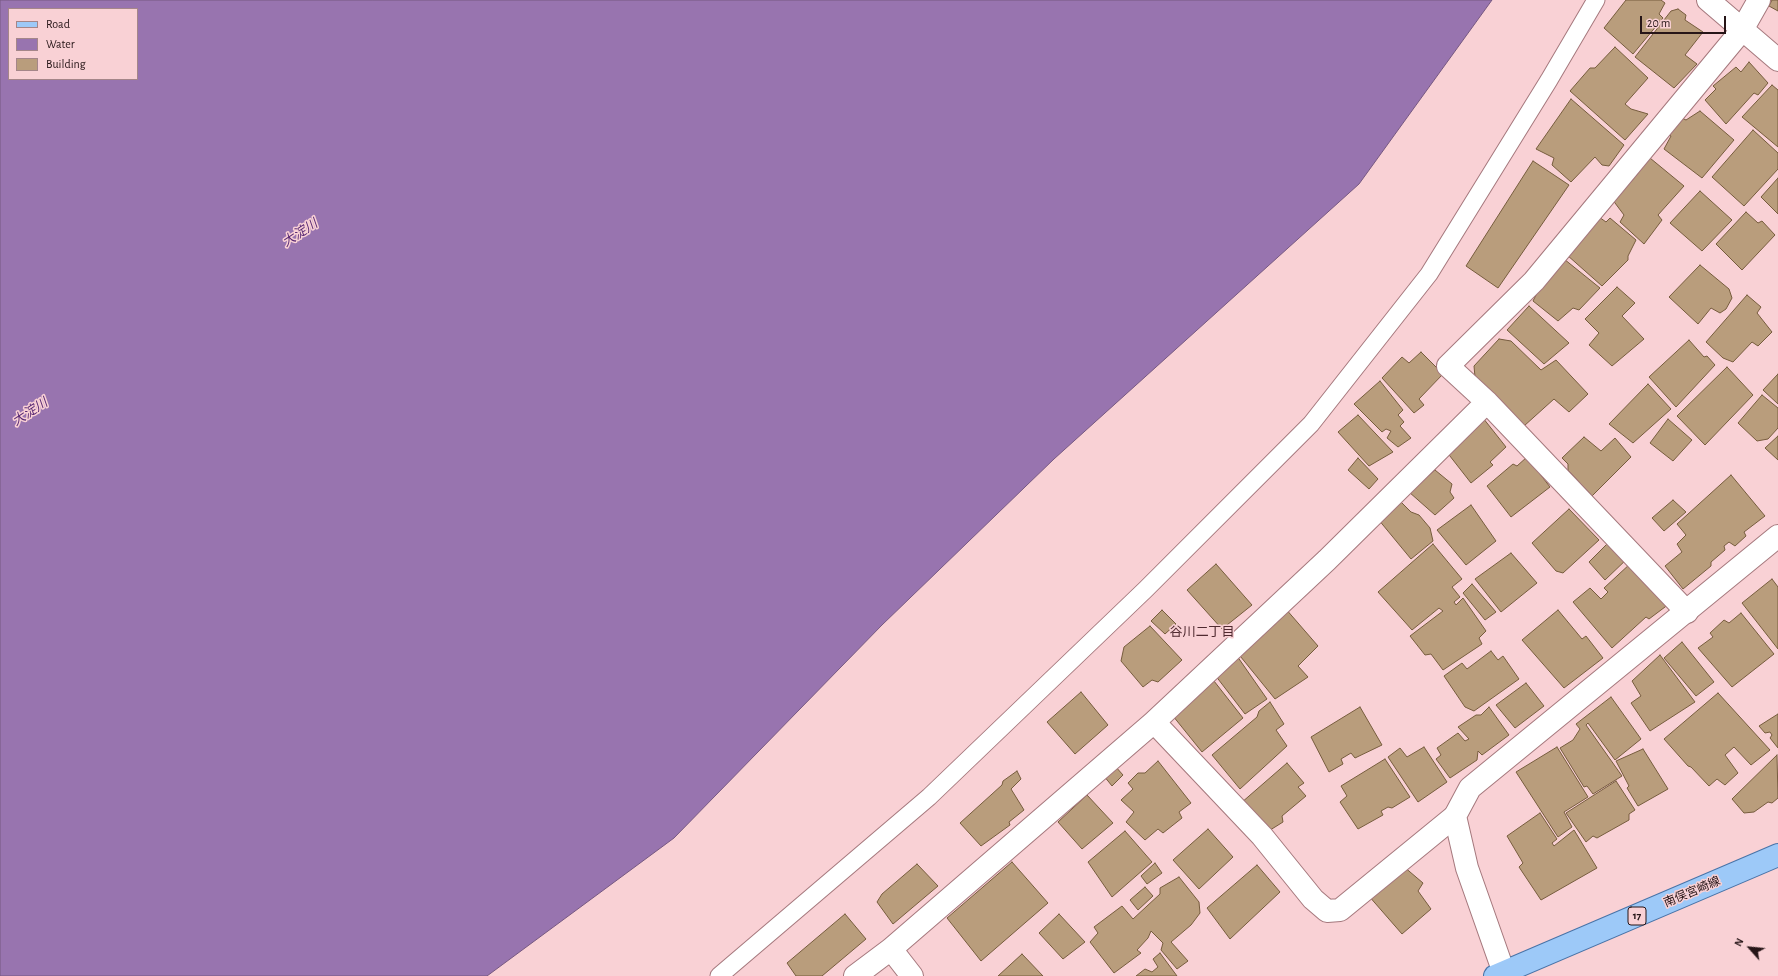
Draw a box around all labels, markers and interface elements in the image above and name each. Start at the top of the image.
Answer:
legend [8,8,138,80]
scale bar [1642,8,1728,34]
text: 20 m [1647,17,1670,29]
text: Road [46,18,70,30]
text: Water [46,38,75,50]
text: Building [46,58,86,70]
water label: 大淀川 [279,216,321,250]
water label: 大淀川 [9,395,51,429]
district label: 谷川二丁目 [1170,624,1234,640]
street label: 南俣宮崎線 [1662,874,1722,910]
road number: 17 [1628,907,1646,925]
north arrow [1730,928,1770,968]
text: N [1732,936,1746,948]

